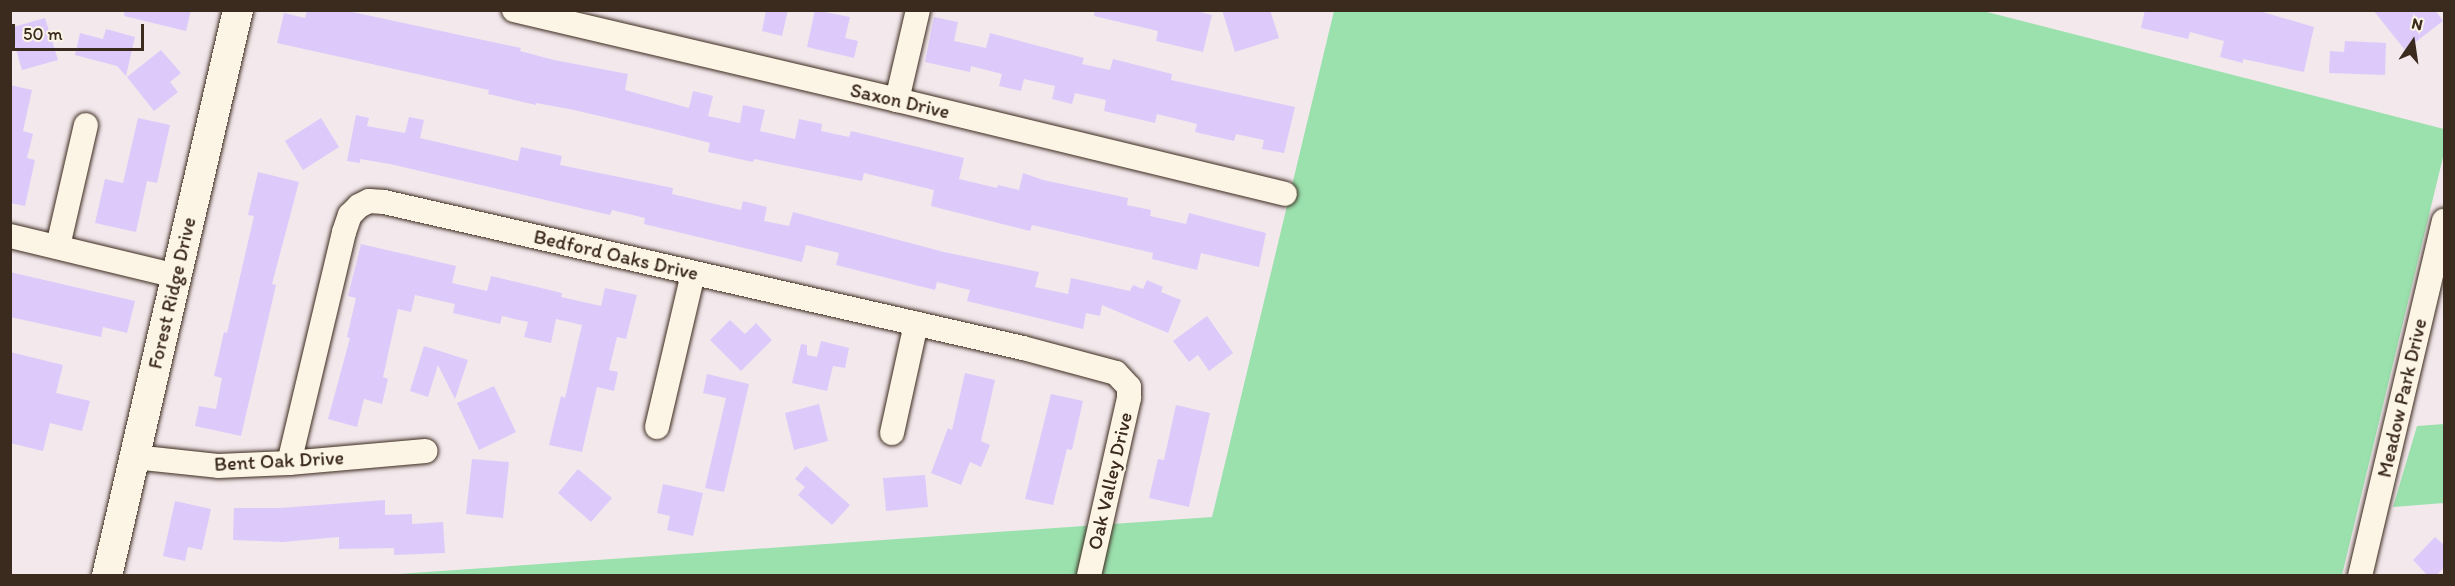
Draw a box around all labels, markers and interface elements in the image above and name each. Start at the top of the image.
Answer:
scale bar [15,12,147,50]
north arrow [2383,12,2443,72]
text: N [2410,14,2425,34]
text: 50 m [23,23,63,45]
street label: Saxon Drive [848,78,952,124]
street label: Forest Ridge Drive [143,214,201,372]
street label: Bedford Oaks Drive [531,224,701,286]
street label: Meadow Park Drive [2372,316,2432,480]
street label: Oak Valley Drive [1082,410,1138,552]
street label: Bent Oak Drive [213,446,345,476]

